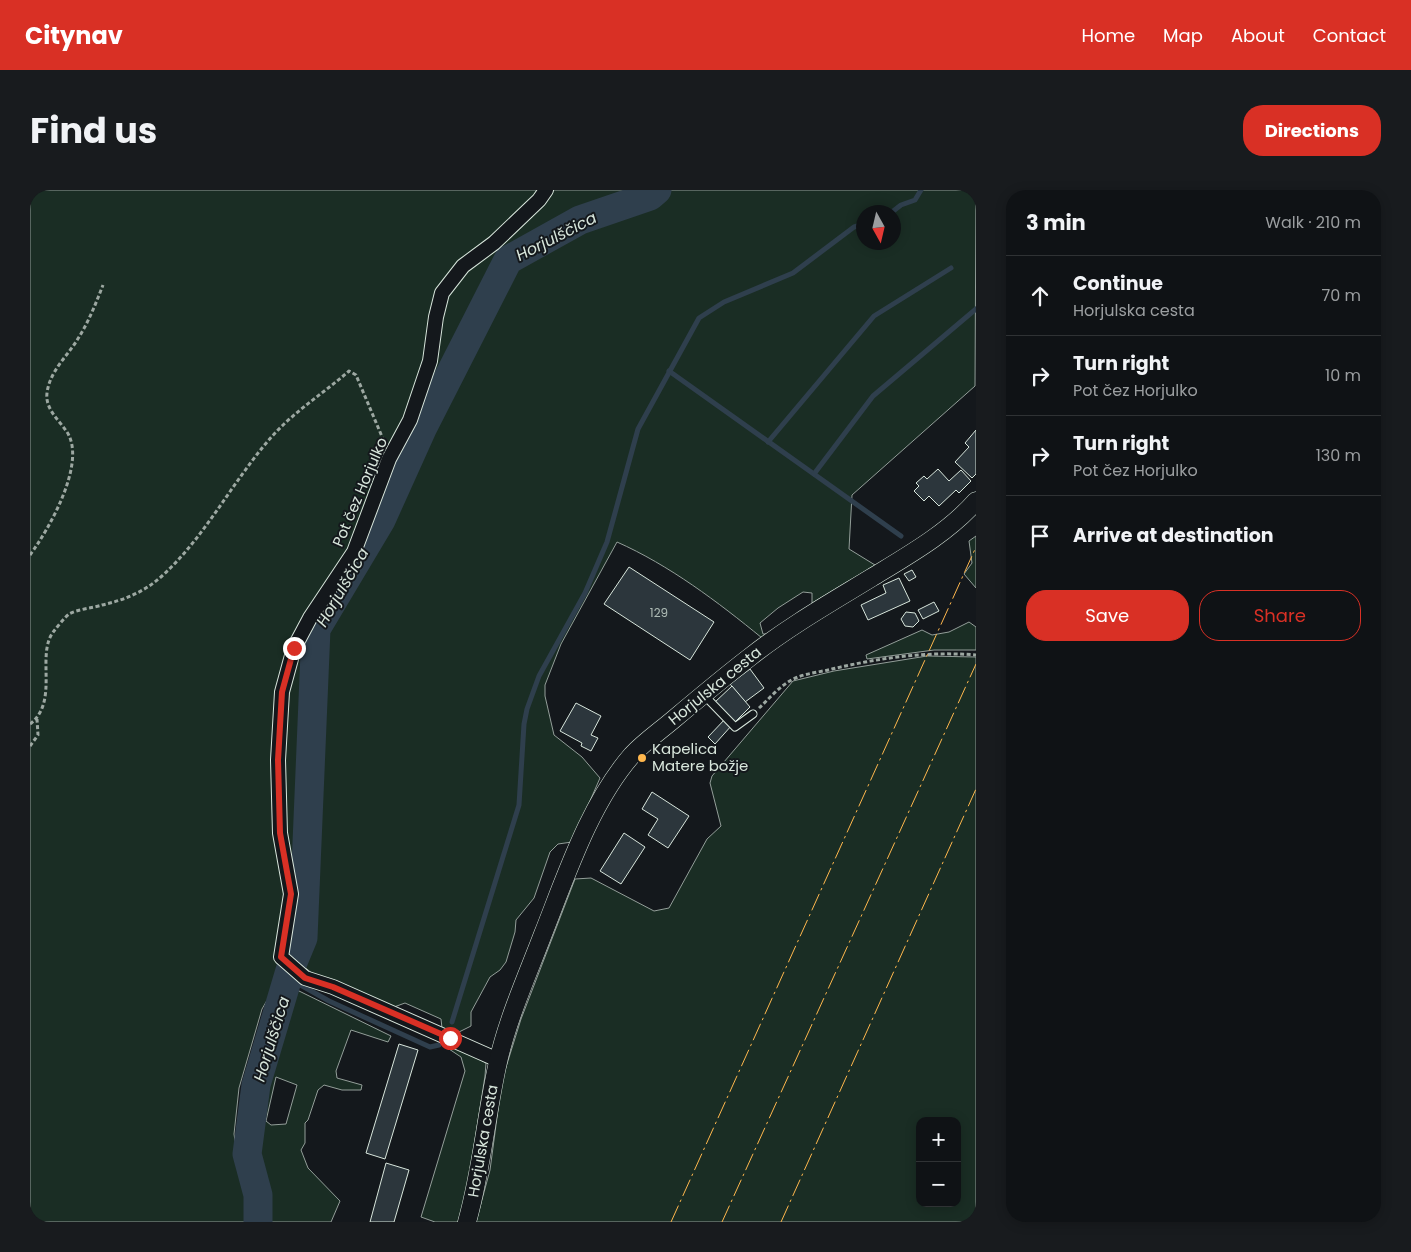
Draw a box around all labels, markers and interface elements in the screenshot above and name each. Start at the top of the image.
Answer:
text: Citynav [25,19,123,52]
text: Home [1081,23,1135,48]
text: Map [1163,23,1203,48]
text: About [1231,23,1285,48]
text: Contact [1313,23,1386,48]
button: Directions [1243,105,1381,156]
text: Find us [30,106,157,155]
north arrow [856,205,901,250]
water label: Horjulščica [512,206,601,267]
text: 3 min [1026,208,1086,237]
text: Walk · 210 m [1265,211,1361,234]
text: Continue [1073,270,1163,297]
icon: ahead [1026,282,1054,310]
text: 70 m [1321,284,1361,307]
text: Horjulska cesta [1073,299,1195,322]
text: Turn right [1073,350,1169,377]
icon: right [1026,362,1054,390]
text: 10 m [1325,364,1361,387]
text: Pot čez Horjulko [1073,379,1198,402]
text: Turn right [1073,430,1169,457]
street label: Pot čez Horjulko [327,434,392,550]
icon: right [1026,442,1054,470]
text: 130 m [1316,444,1361,467]
text: Pot čez Horjulko [1073,459,1198,482]
icon: arrive [1026,522,1054,550]
text: Arrive at destination [1073,522,1274,549]
water label: Horjulščica [310,543,374,631]
button: Save [1026,590,1189,641]
button: Share [1199,590,1361,641]
house number: 129 [650,604,668,621]
route end [283,637,306,660]
street label: Horjulska cesta [664,642,766,730]
place label: Kapelica Matere božje [652,738,748,776]
marker: Kapelica Matere božje [636,752,648,764]
water label: Horjulščica [248,994,295,1085]
route start [439,1027,462,1050]
street label: Horjulska cesta [462,1083,503,1199]
map controls [916,1117,961,1207]
button: + [916,1117,961,1162]
button: − [916,1162,961,1207]

